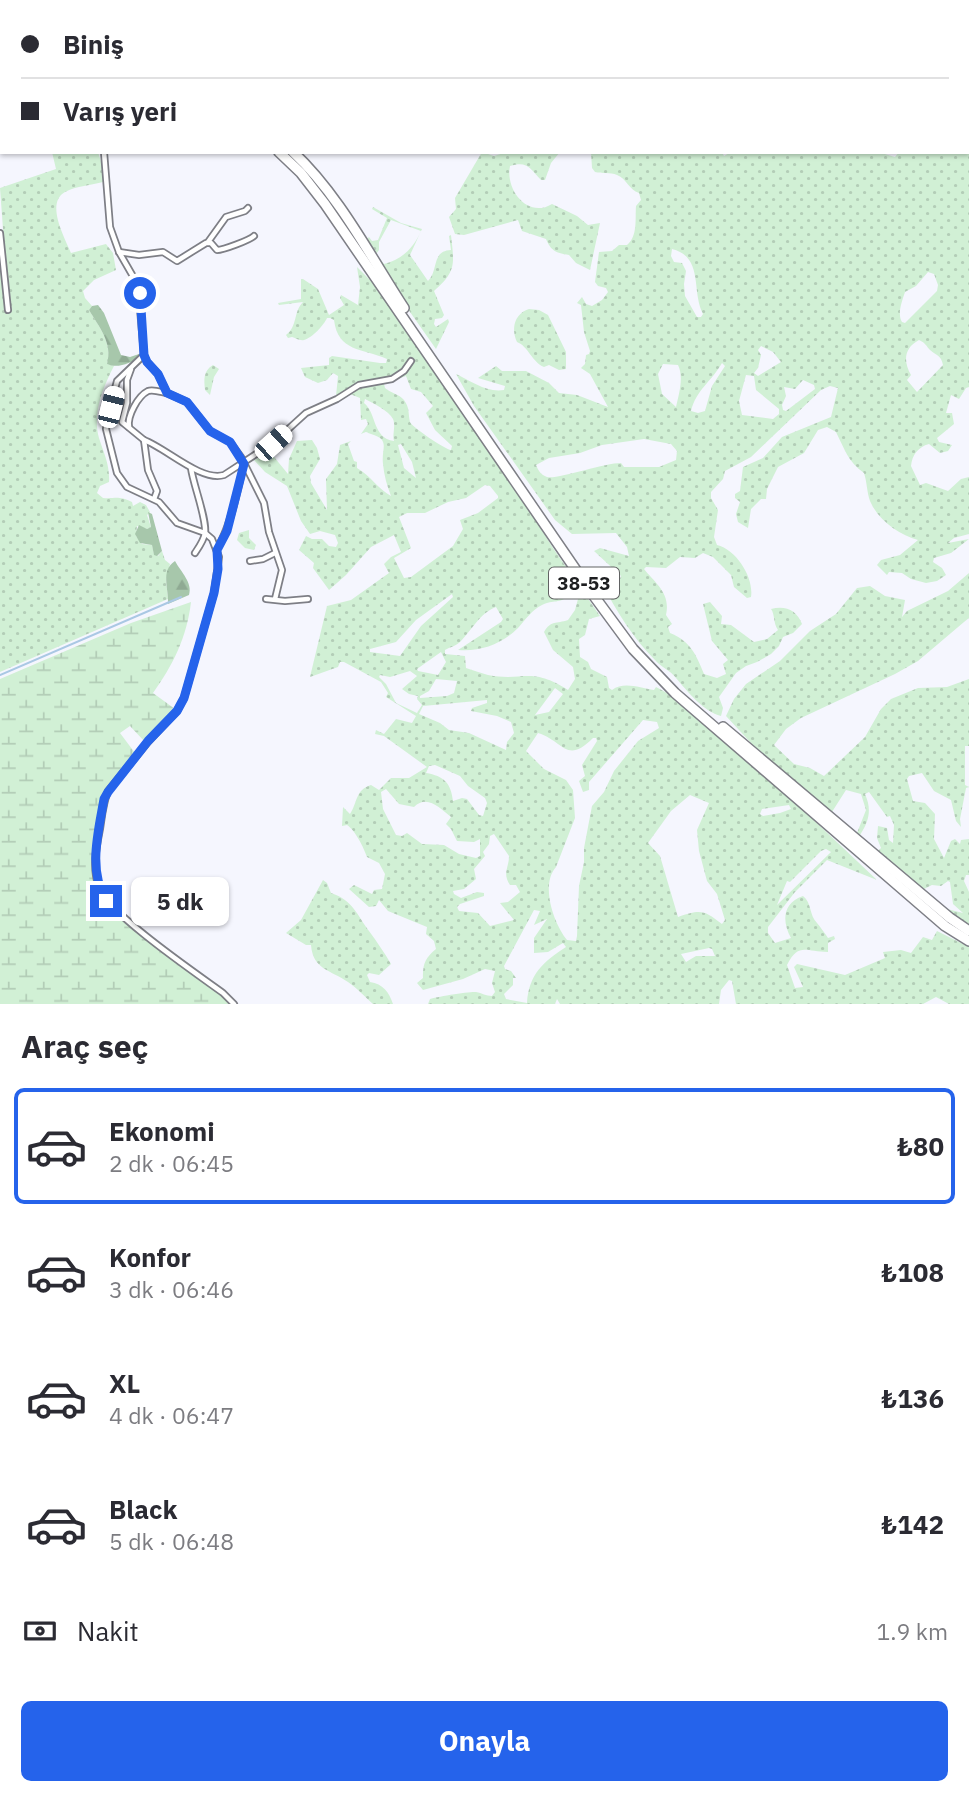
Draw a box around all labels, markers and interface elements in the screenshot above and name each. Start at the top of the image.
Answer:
text: Biniş [63,27,124,61]
text: Varış yeri [63,94,177,128]
route start [124,277,156,309]
car [96,384,127,430]
car [251,421,296,465]
road number: 38-53 [549,568,619,598]
callout: 5 dk [130,876,228,926]
route end [90,885,122,917]
text: 5 dk [157,886,203,916]
text: Araç seç [21,1025,148,1067]
text: Ekonomi [109,1114,215,1148]
icon: car [25,1115,88,1178]
text: ₺80 [897,1129,944,1163]
text: 2 dk · 06:45 [109,1148,234,1178]
text: Konfor [109,1240,191,1274]
icon: car [25,1241,88,1304]
text: ₺108 [881,1255,944,1289]
text: 3 dk · 06:46 [109,1274,234,1304]
text: XL [109,1366,140,1400]
icon: car [25,1367,88,1430]
text: ₺136 [881,1381,944,1415]
text: 4 dk · 06:47 [109,1400,234,1430]
text: Black [109,1492,177,1526]
icon: car [25,1493,88,1556]
text: ₺142 [881,1507,944,1541]
text: 5 dk · 06:48 [109,1526,234,1556]
icon: cash [21,1612,59,1650]
text: Nakit [77,1614,139,1648]
text: 1.9 km [877,1616,948,1646]
button: Onayla [21,1701,948,1781]

